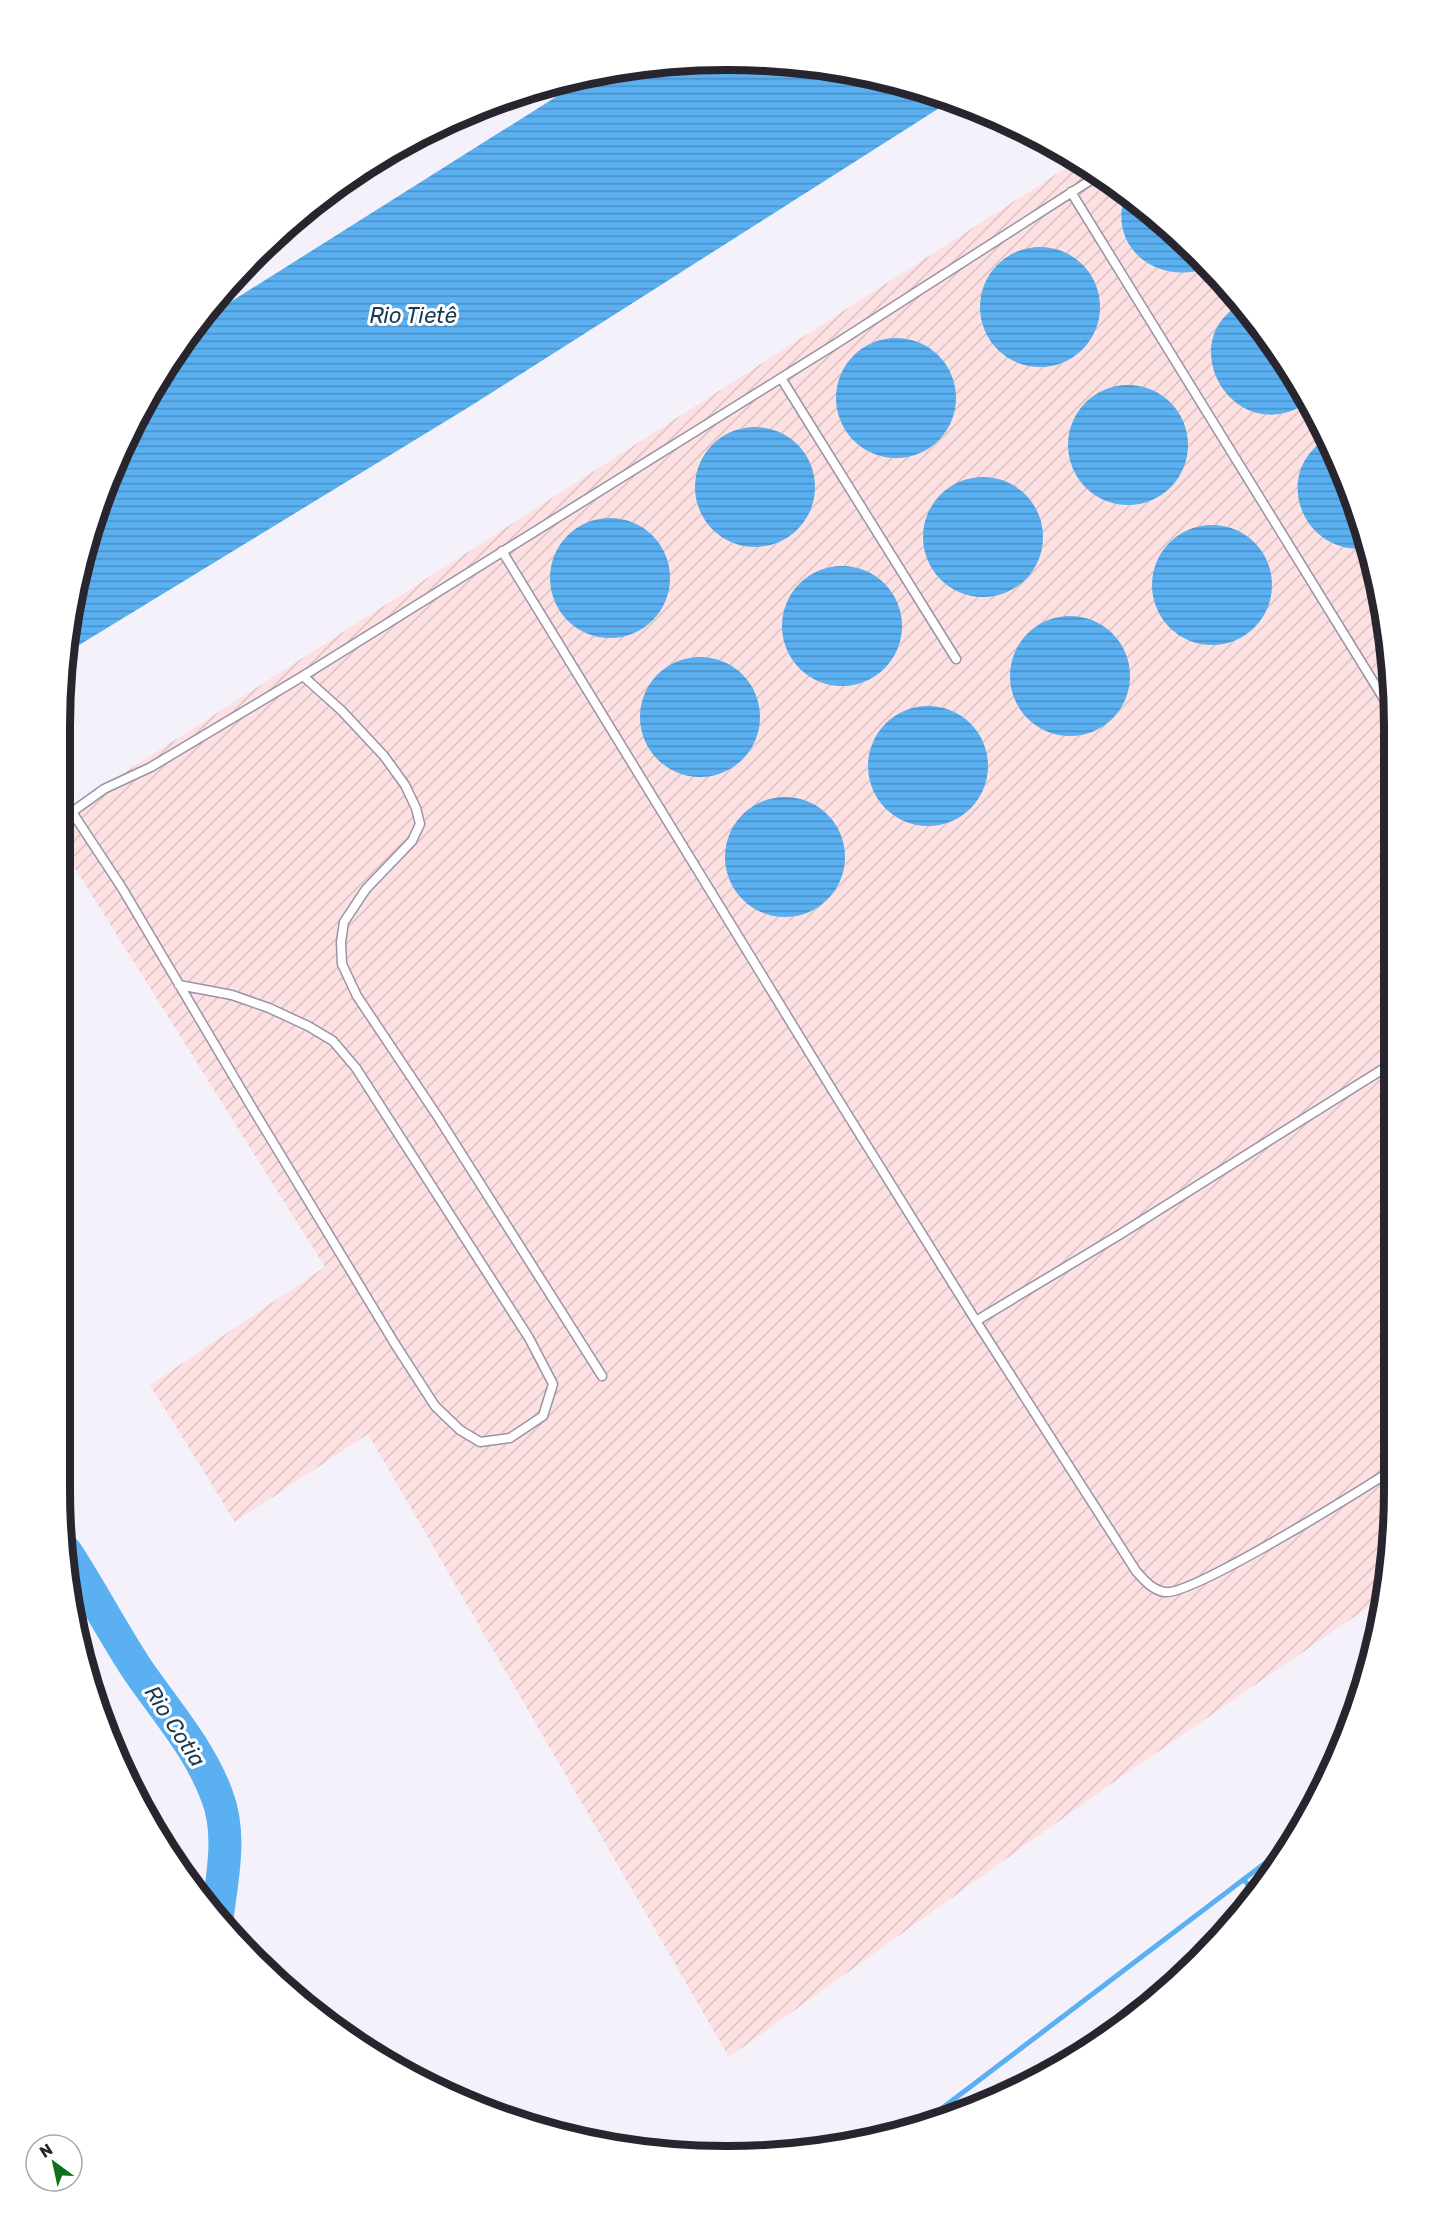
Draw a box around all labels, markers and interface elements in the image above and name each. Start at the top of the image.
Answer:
water label: Rio Tietê [369,302,457,329]
water label: Rio Cotia [139,1680,211,1772]
north arrow [24,2133,84,2193]
text: N [36,2140,56,2162]

